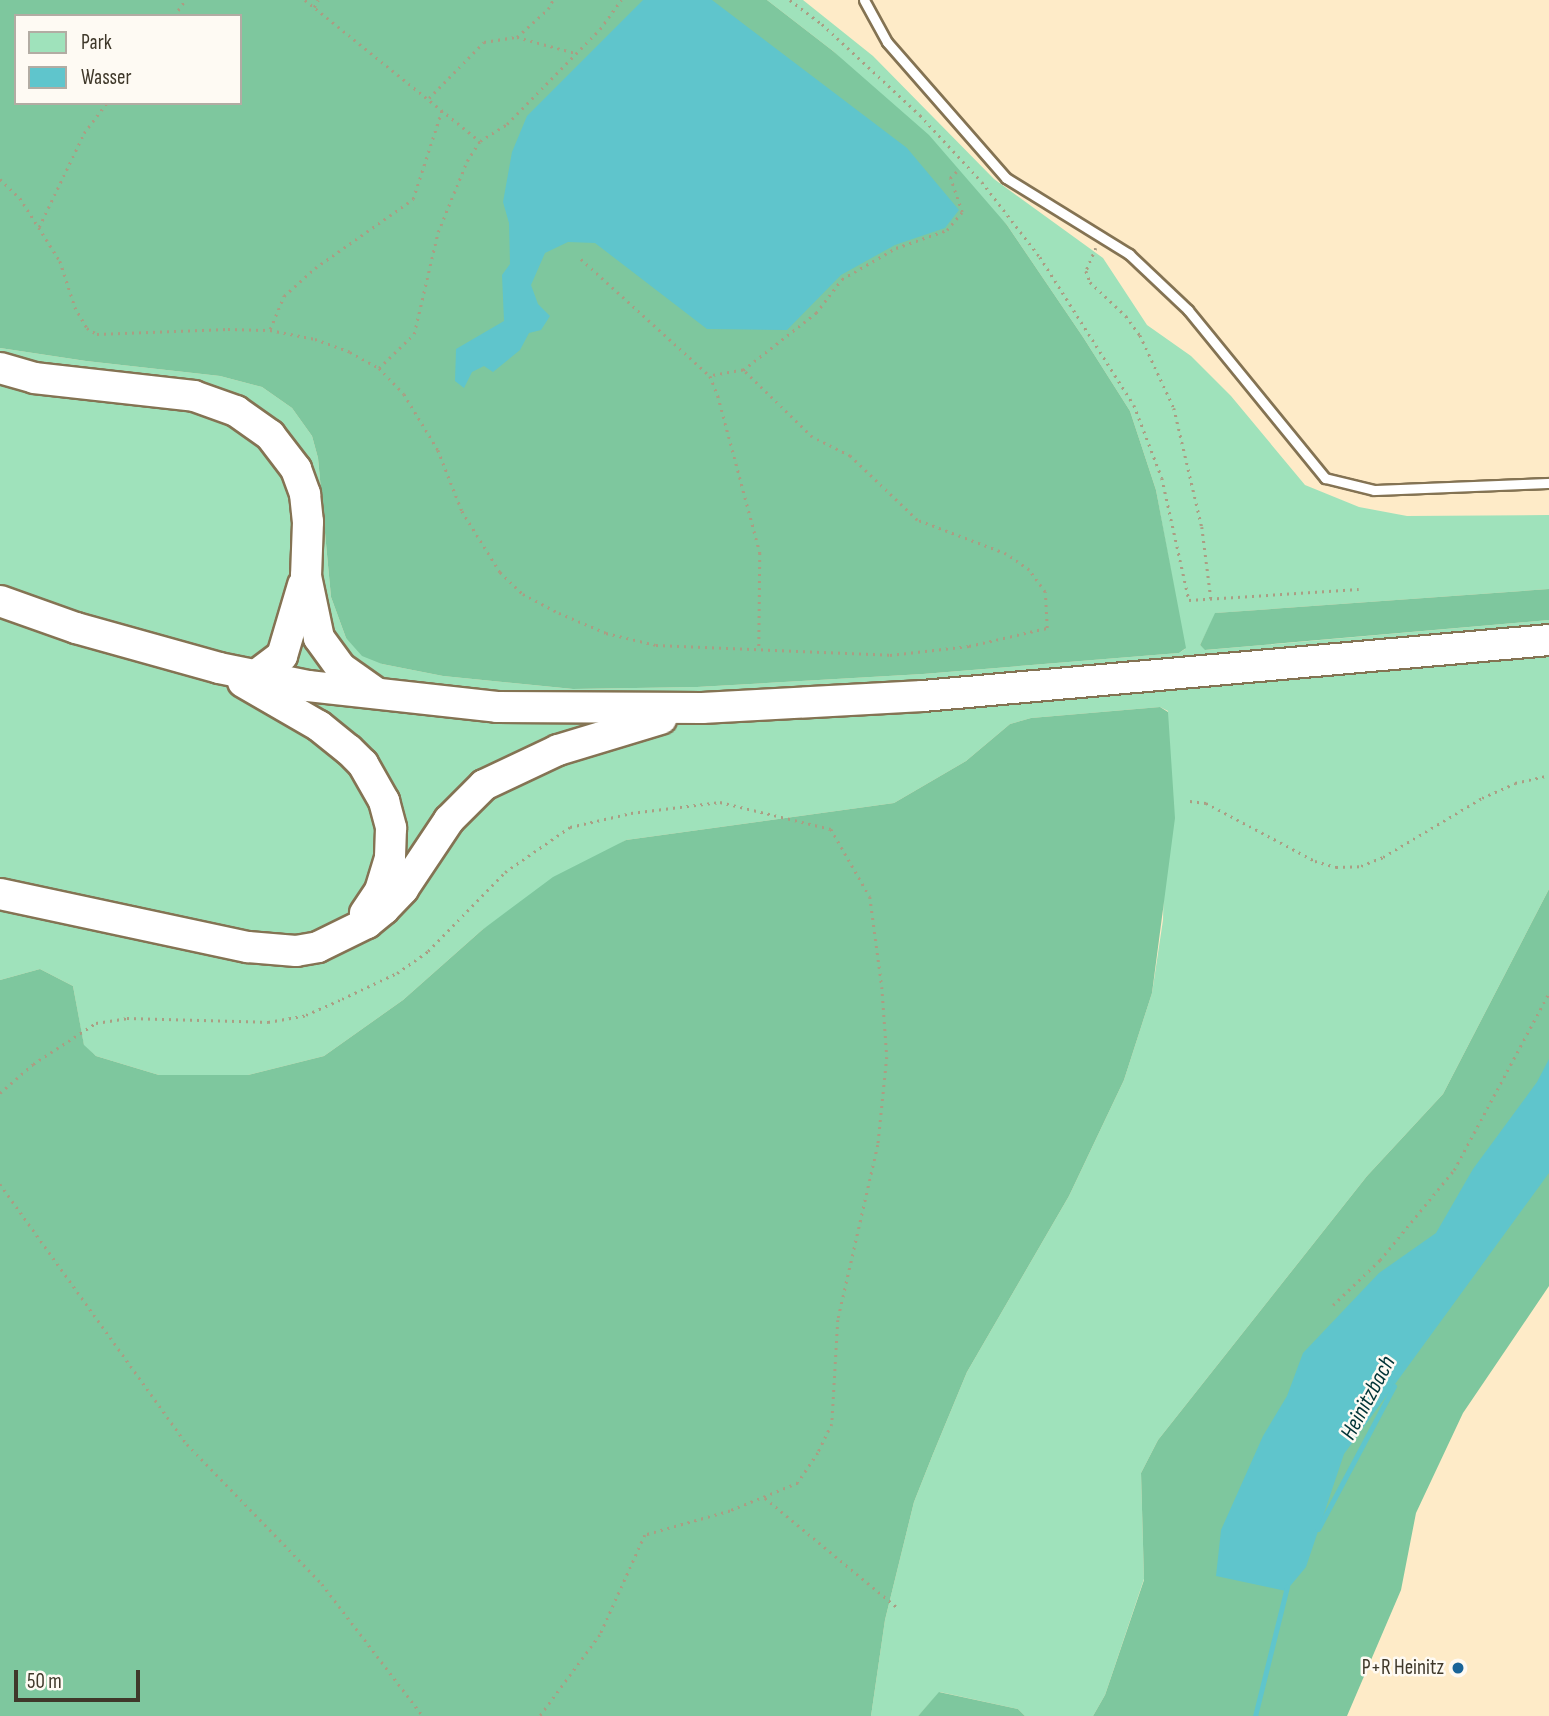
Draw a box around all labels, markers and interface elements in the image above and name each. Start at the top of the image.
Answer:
legend [14,14,242,105]
text: Park [81,30,112,55]
text: Wasser [81,65,132,90]
water label: Heinitzbach [1334,1351,1402,1445]
place label: P+R Heinitz [1362,1655,1444,1681]
scale bar [18,1656,144,1700]
marker: P+R Heinitz [1450,1660,1466,1676]
text: 50 m [27,1669,62,1694]

